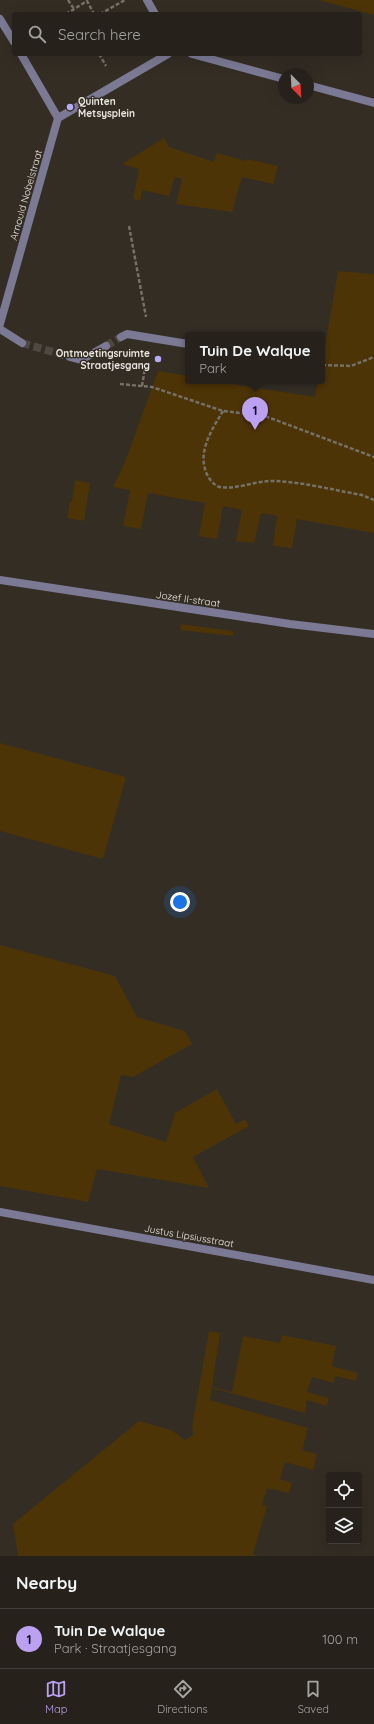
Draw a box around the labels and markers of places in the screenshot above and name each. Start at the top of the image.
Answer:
place label: Quinten Metsysplein [78,95,135,120]
marker: Quinten Metsysplein [65,102,75,112]
place label: Ontmoetingsruimte Straatjesgang [56,347,150,372]
marker: Ontmoetingsruimte Straatjesgang [153,354,163,364]
pin: 1 [242,397,268,430]

